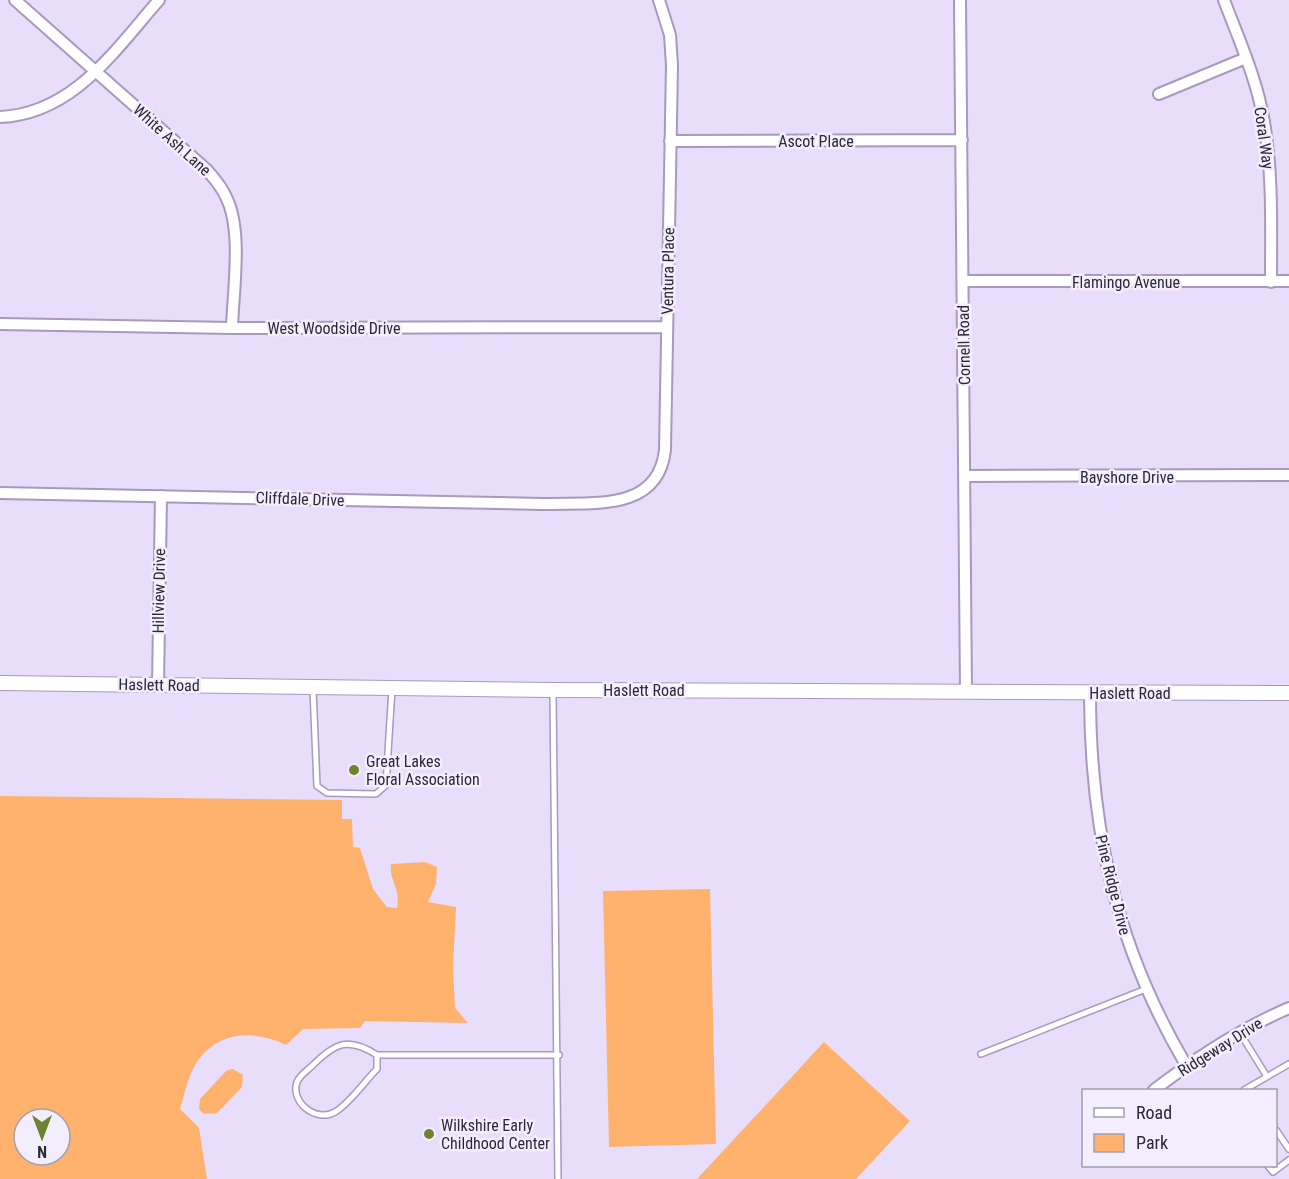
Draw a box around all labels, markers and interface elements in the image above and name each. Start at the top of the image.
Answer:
street label: White Ash Lane [129,100,215,180]
street label: Coral Way [1250,106,1278,171]
street label: Ascot Place [778,132,854,151]
street label: Ventura Place [658,227,678,315]
street label: Flamingo Avenue [1072,273,1180,292]
street label: Cornell Road [954,305,974,385]
street label: West Woodside Drive [267,319,401,338]
street label: Bayshore Drive [1080,468,1174,487]
street label: Cliffdale Drive [255,488,345,510]
street label: Hillview Drive [149,548,169,634]
street label: Haslett Road [118,675,200,695]
street label: Haslett Road [603,681,685,700]
street label: Haslett Road [1089,684,1171,703]
place label: Great Lakes Floral Association [366,752,480,789]
marker: Great Lakes Floral Association [347,763,361,777]
street label: Pine Ridge Drive [1091,833,1135,937]
street label: Ridgeway Drive [1174,1014,1266,1080]
legend [1082,1089,1277,1167]
text: Road [1136,1102,1172,1123]
north arrow [12,1107,72,1167]
place label: Wilkshire Early Childhood Center [441,1116,550,1153]
marker: Wilkshire Early Childhood Center [422,1127,436,1141]
text: Park [1136,1132,1168,1153]
text: N [37,1142,47,1161]

